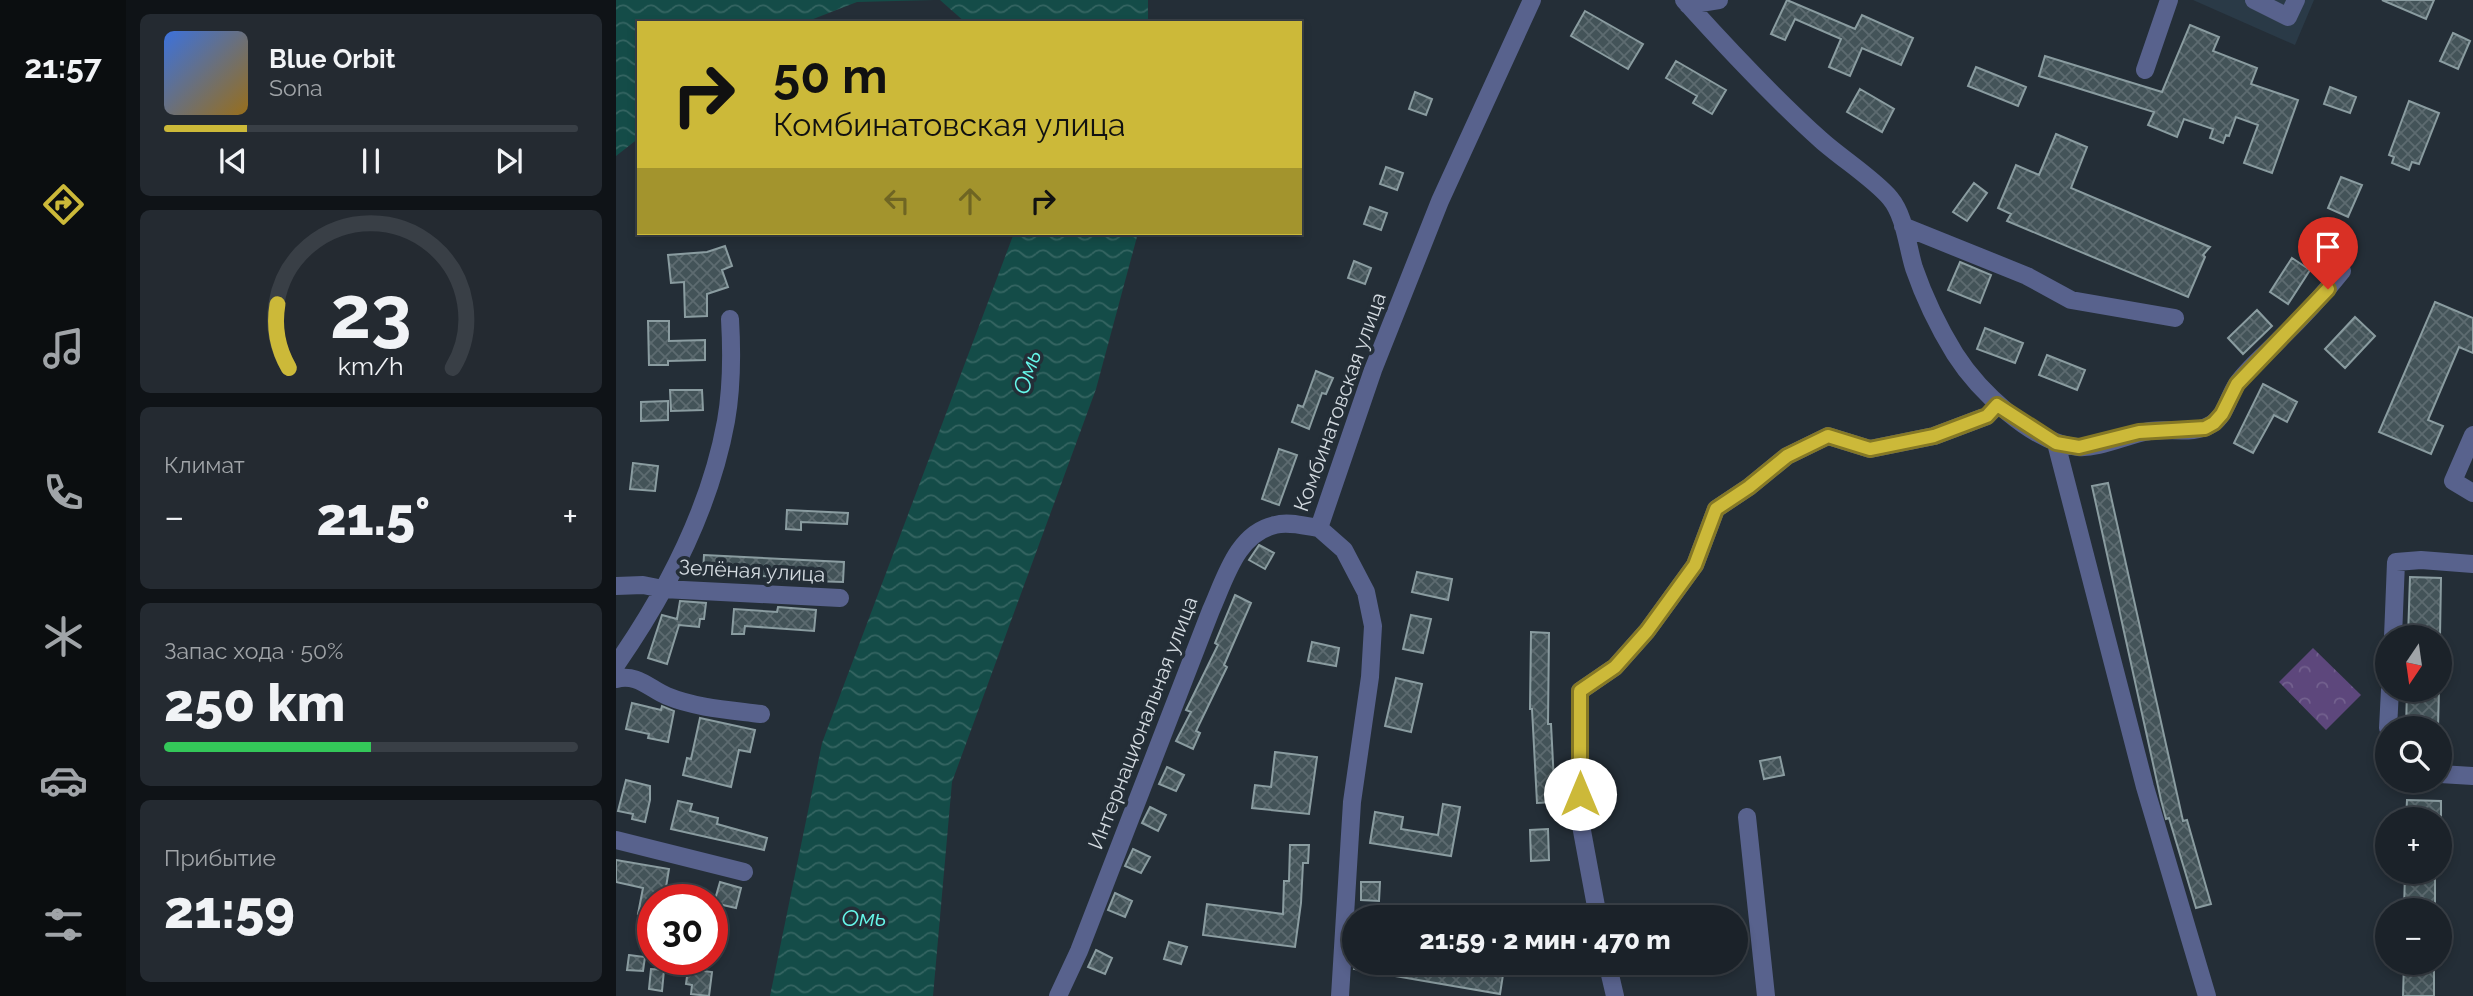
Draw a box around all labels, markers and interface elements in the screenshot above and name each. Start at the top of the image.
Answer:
text: Blue Orbit [269,44,396,74]
text: 50 m [773,47,888,104]
text: 21:57 [24,48,102,85]
icon: right [658,49,749,140]
text: Sona [269,74,323,101]
text: Комбинатовская улица [773,106,1125,143]
icon: previous [214,142,252,180]
icon: pause [352,142,390,180]
icon: next [490,142,528,180]
icon: directions [39,180,88,229]
icon: left [878,182,916,220]
icon: ahead [951,182,989,220]
icon: right [1024,182,1062,220]
pin [2298,217,2358,289]
icon: arrive [2309,228,2347,266]
text: 23 [330,270,412,355]
street label: Комбинатовская улица [1288,289,1391,515]
icon: music [39,324,88,373]
water label: Омь [1007,346,1046,397]
text: km/h [338,350,404,380]
text: Климат [164,451,245,478]
icon: phone [39,468,88,517]
text: 21.5° [316,486,430,547]
text: − [164,494,184,539]
text: + [562,494,578,539]
street label: Зелёная улица [678,554,826,587]
street label: Интернациональная улица [1083,593,1202,853]
icon: climate [39,612,88,661]
north arrow [2375,625,2452,702]
map controls [2375,625,2452,975]
text: Запас хода · 50% [164,637,343,664]
text: 250 km [164,672,345,733]
button: search [2375,716,2452,793]
icon: car [39,756,88,805]
position arrow [1543,757,1617,831]
button: + [2375,807,2452,884]
text: Прибытие [164,844,276,871]
text: 21:59 [164,879,295,940]
speed limit sign: 30 [637,884,728,975]
button: − [2375,898,2452,975]
icon: filters [39,900,88,949]
water label: Омь [841,904,887,931]
text: 21:59 · 2 мин · 470 m [1420,925,1670,955]

